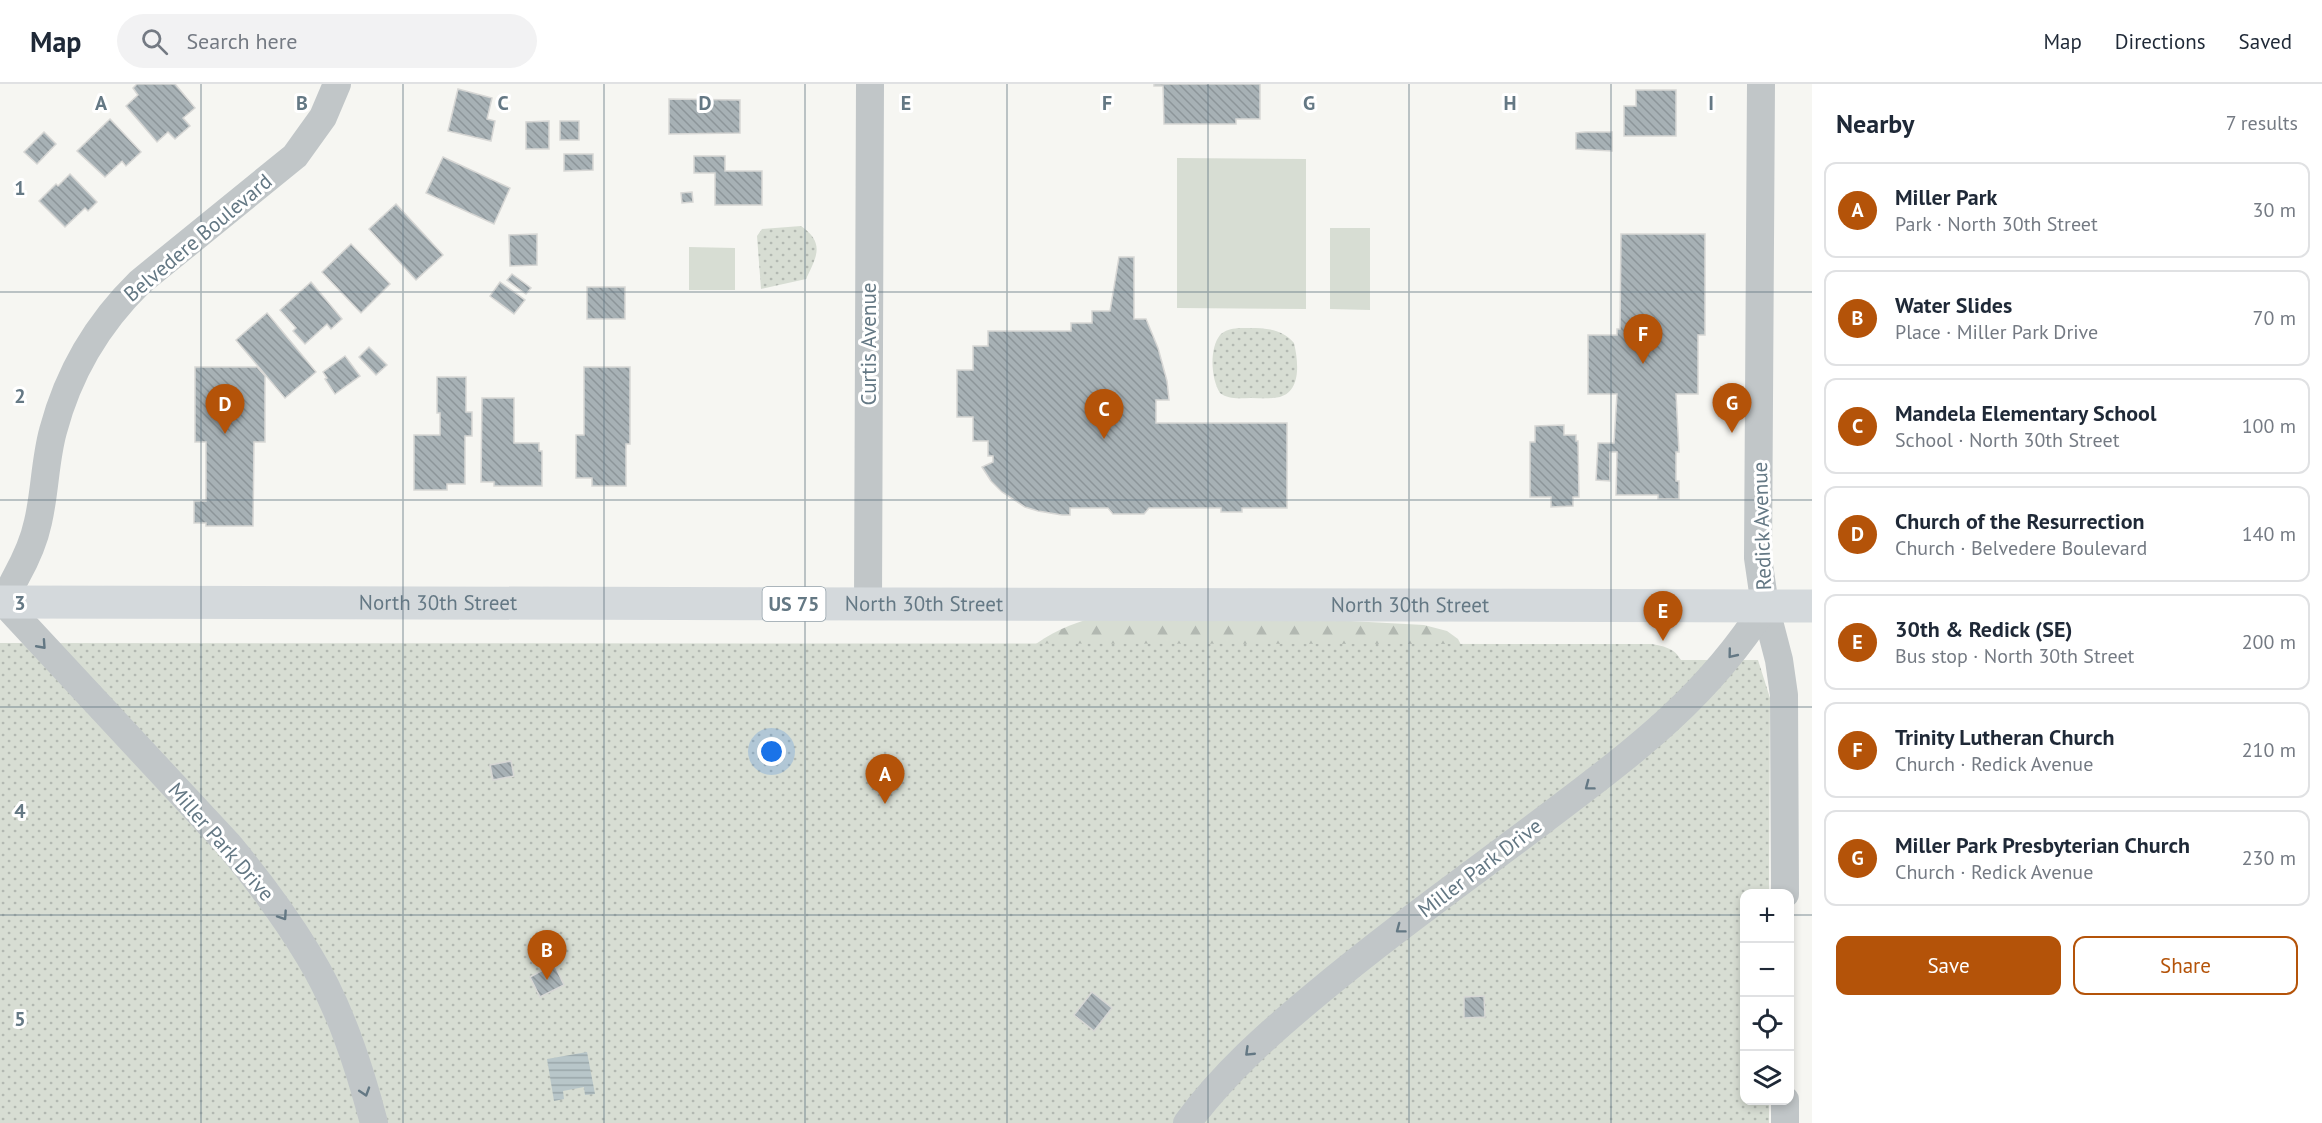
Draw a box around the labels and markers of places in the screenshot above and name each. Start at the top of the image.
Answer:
pin: F [1624,314,1662,364]
pin: D [206,384,244,434]
pin: G [1712,384,1752,433]
pin: C [1084,390,1124,439]
pin: E [1644,592,1682,641]
pin: A [866,754,904,804]
pin: B [528,930,566,980]

